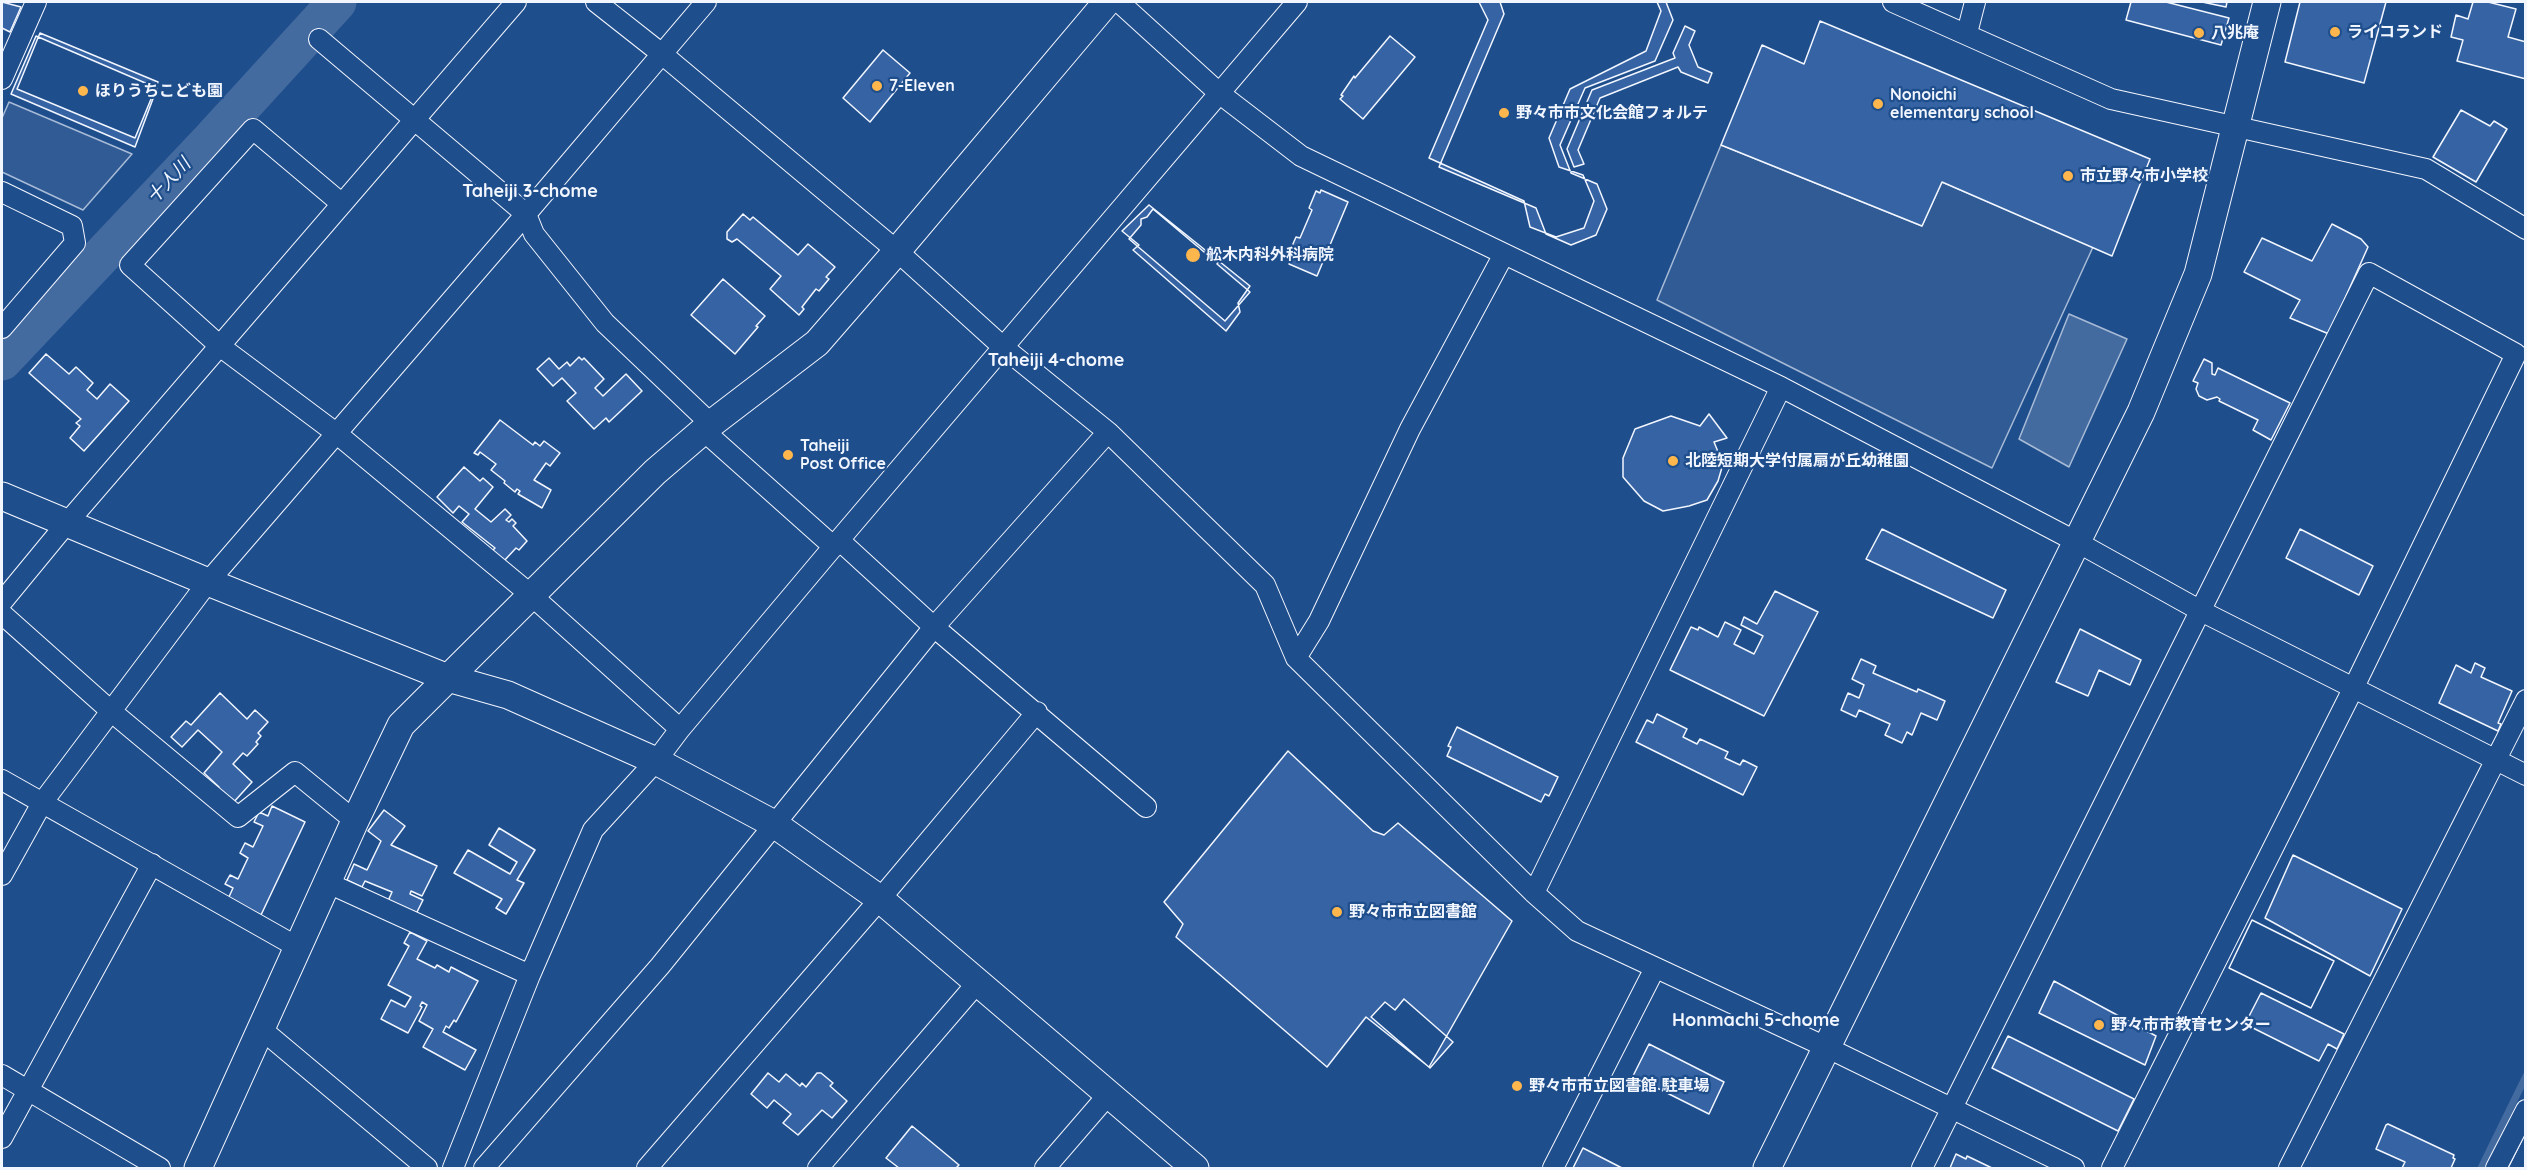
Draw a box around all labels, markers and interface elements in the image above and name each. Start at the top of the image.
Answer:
place label: ライコランド [2347,22,2443,42]
place label: 八兆庵 [2211,23,2259,43]
marker: ライコランド [2328,25,2342,39]
marker: 八兆庵 [2192,26,2206,40]
place label: 7-Eleven [889,76,955,96]
marker: 7-Eleven [870,79,884,93]
place label: ほりうちこども園 [95,81,223,101]
marker: ほりうちこども園 [76,84,90,98]
place label: Nonoichi elementary school [1890,85,2034,123]
marker: Nonoichi elementary school [1871,97,1885,111]
place label: 野々市市文化会館フォルテ [1516,103,1708,123]
marker: 野々市市文化会館フォルテ [1497,106,1511,120]
water label: 十人川 [143,154,195,208]
place label: 市立野々市小学校 [2080,166,2208,186]
marker: 市立野々市小学校 [2061,169,2075,183]
district label: Taheiji 3-chome [462,181,598,203]
place label: 舩木内科外科病院 [1206,245,1334,265]
marker: 舩木内科外科病院 [1184,246,1202,264]
district label: Taheiji 4-chome [988,350,1124,372]
place label: Taheiji Post Office [800,436,886,474]
marker: Taheiji Post Office [781,448,795,462]
place label: 北陸短期大学付属扇が丘幼稚園 [1685,451,1909,471]
marker: 北陸短期大学付属扇が丘幼稚園 [1666,454,1680,468]
place label: 野々市市立図書館 [1349,902,1477,922]
marker: 野々市市立図書館 [1330,905,1344,919]
district label: Honmachi 5-chome [1672,1010,1840,1032]
place label: 野々市市教育センター [2111,1015,2271,1035]
marker: 野々市市教育センター [2092,1018,2106,1032]
place label: 野々市市立図書館 駐車場 [1529,1076,1709,1096]
marker: 野々市市立図書館 駐車場 [1510,1079,1524,1093]

